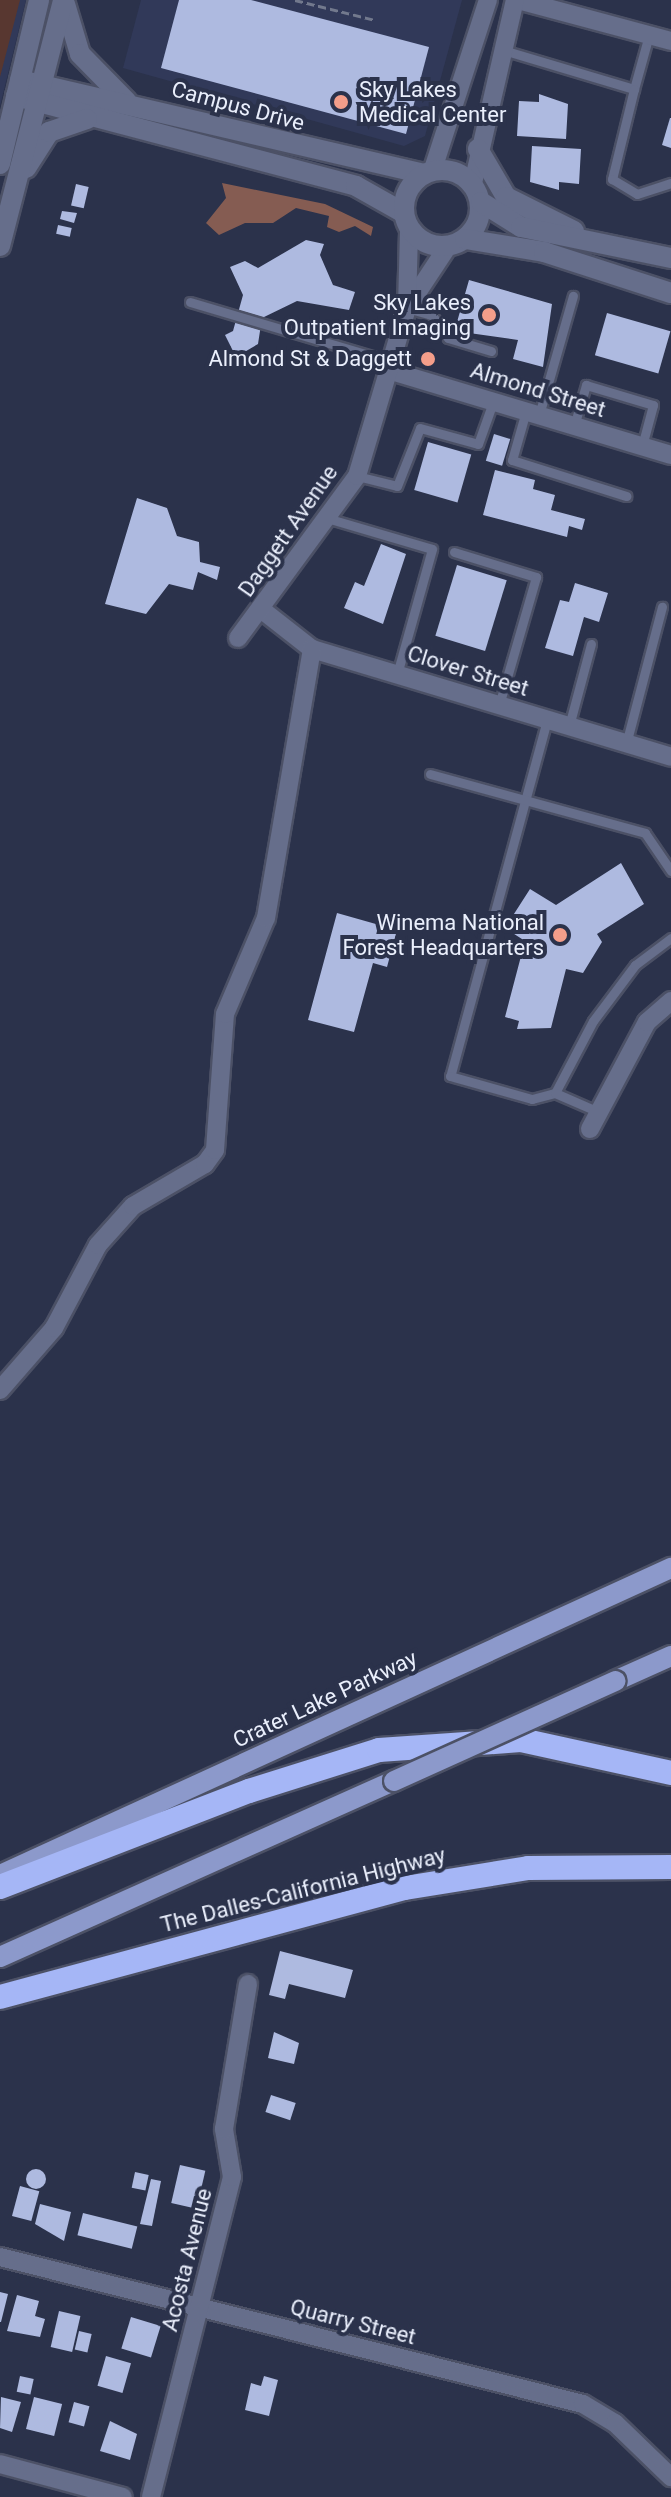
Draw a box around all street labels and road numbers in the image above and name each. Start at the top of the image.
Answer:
street label: Campus Drive [169,76,307,136]
street label: Almond Street [467,357,609,423]
street label: Daggett Avenue [233,460,343,602]
street label: Clover Street [404,640,532,702]
street label: Crater Lake Parkway [229,1645,421,1753]
street label: The Dalles-California Highway [158,1842,448,1938]
street label: Acosta Avenue [156,2186,218,2334]
street label: Quarry Street [288,2294,418,2350]

